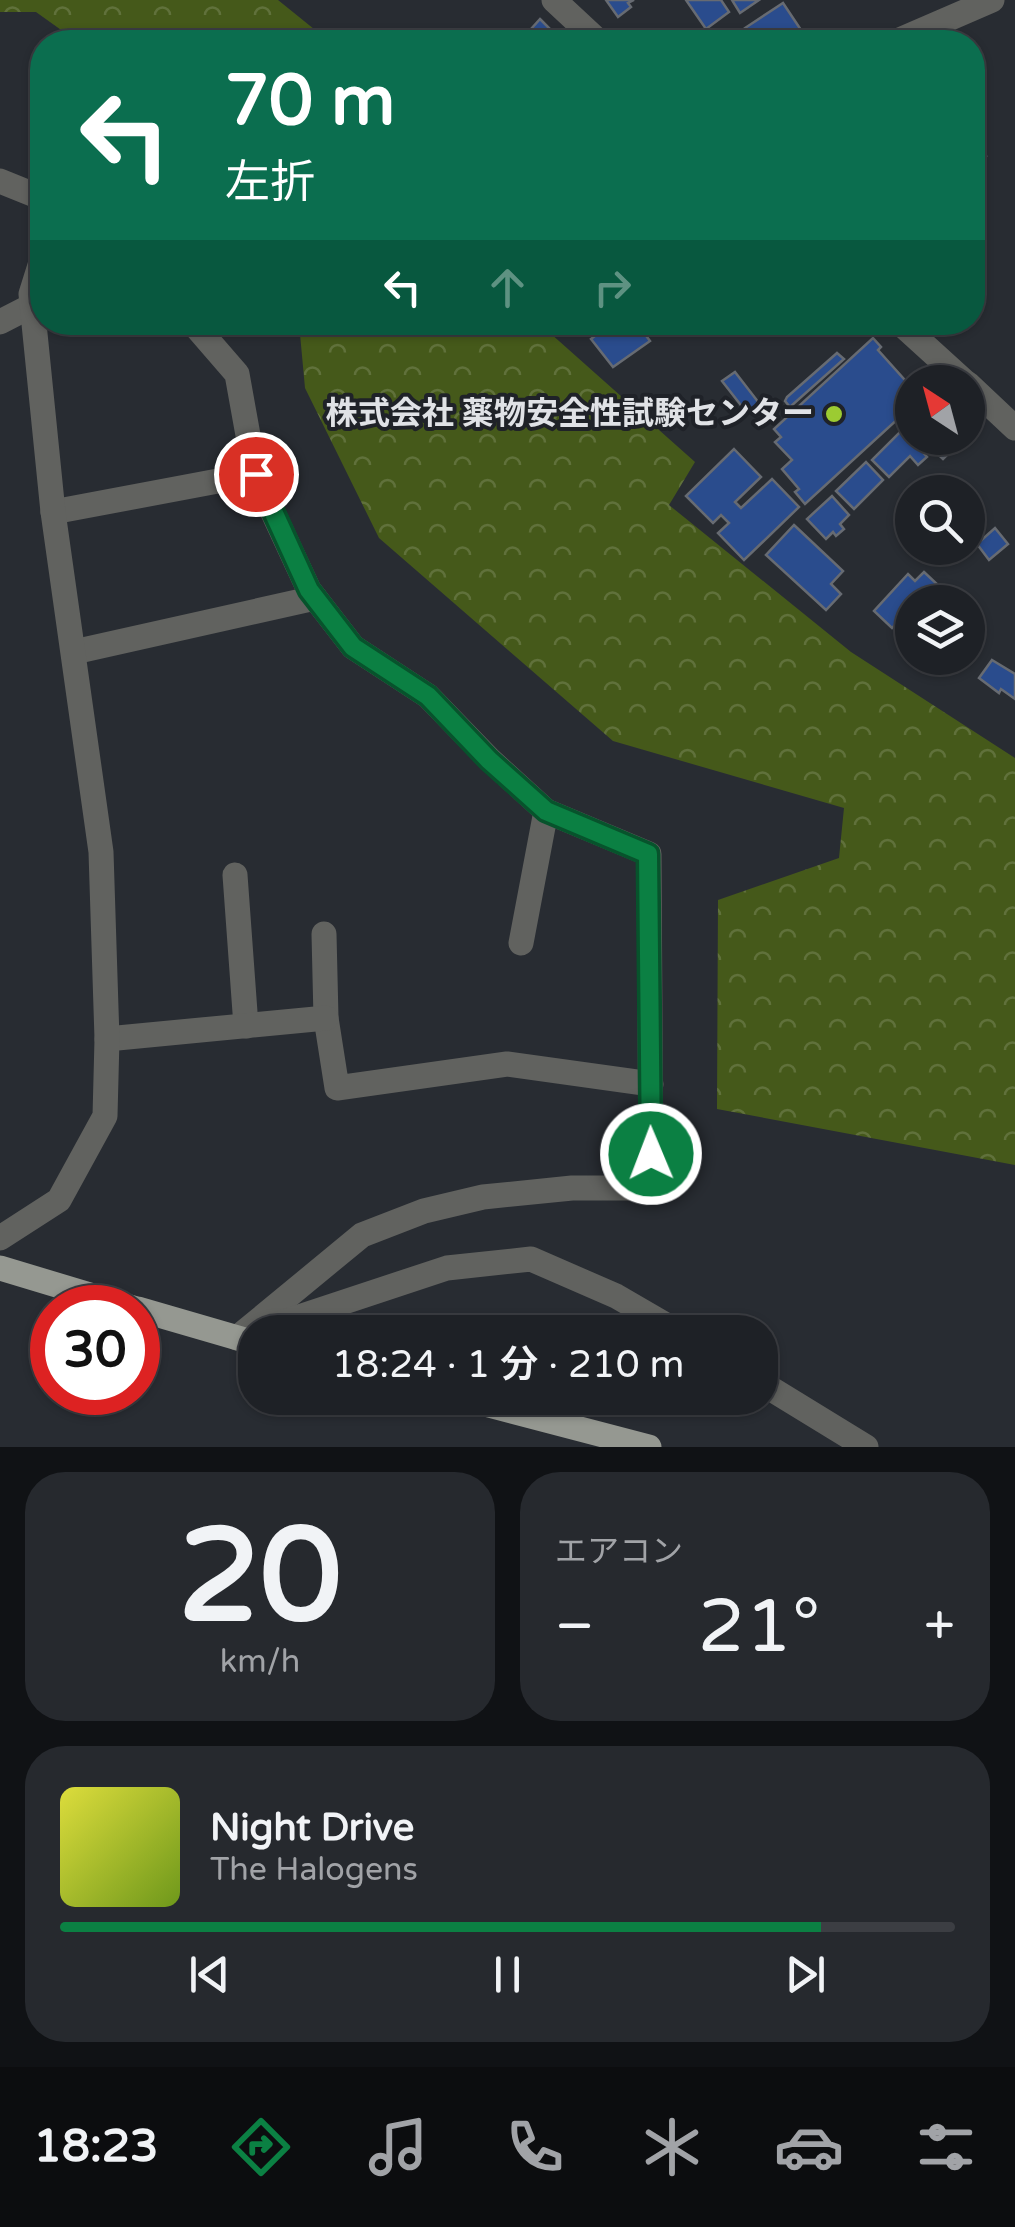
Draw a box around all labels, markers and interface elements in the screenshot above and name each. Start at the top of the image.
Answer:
text: 70 m [225,60,395,144]
icon: left [60,70,190,200]
text: 左折 [225,156,315,210]
icon: left [375,260,430,315]
icon: ahead [480,260,535,315]
icon: right [585,260,640,315]
north arrow [895,365,985,455]
map controls [895,365,985,675]
place label: 株式会社 薬物安全性試験センター [326,395,814,433]
marker: 株式会社 薬物安全性試験センター [823,403,845,425]
pin [214,432,299,517]
icon: arrive [229,447,284,502]
button: search [895,475,985,565]
button: layers [895,585,985,675]
position arrow [599,1102,703,1206]
speed limit sign: 30 [30,1285,160,1415]
text: 18:24 · 1 分 · 210 m [332,1342,684,1388]
text: 20 [178,1500,342,1656]
text: エアコン [555,1533,683,1571]
text: 21° [698,1582,820,1672]
text: − [555,1594,594,1660]
text: + [924,1594,955,1660]
text: km/h [220,1643,300,1681]
text: Night Drive [210,1805,414,1851]
text: The Halogens [210,1851,418,1889]
icon: previous [182,1947,237,2002]
icon: pause [480,1947,535,2002]
icon: next [778,1947,833,2002]
icon: directions [226,2112,296,2182]
icon: music [363,2112,433,2182]
icon: phone [500,2112,570,2182]
icon: climate [637,2112,707,2182]
icon: car [774,2112,844,2182]
icon: filters [911,2112,981,2182]
text: 18:23 [34,2120,158,2174]

